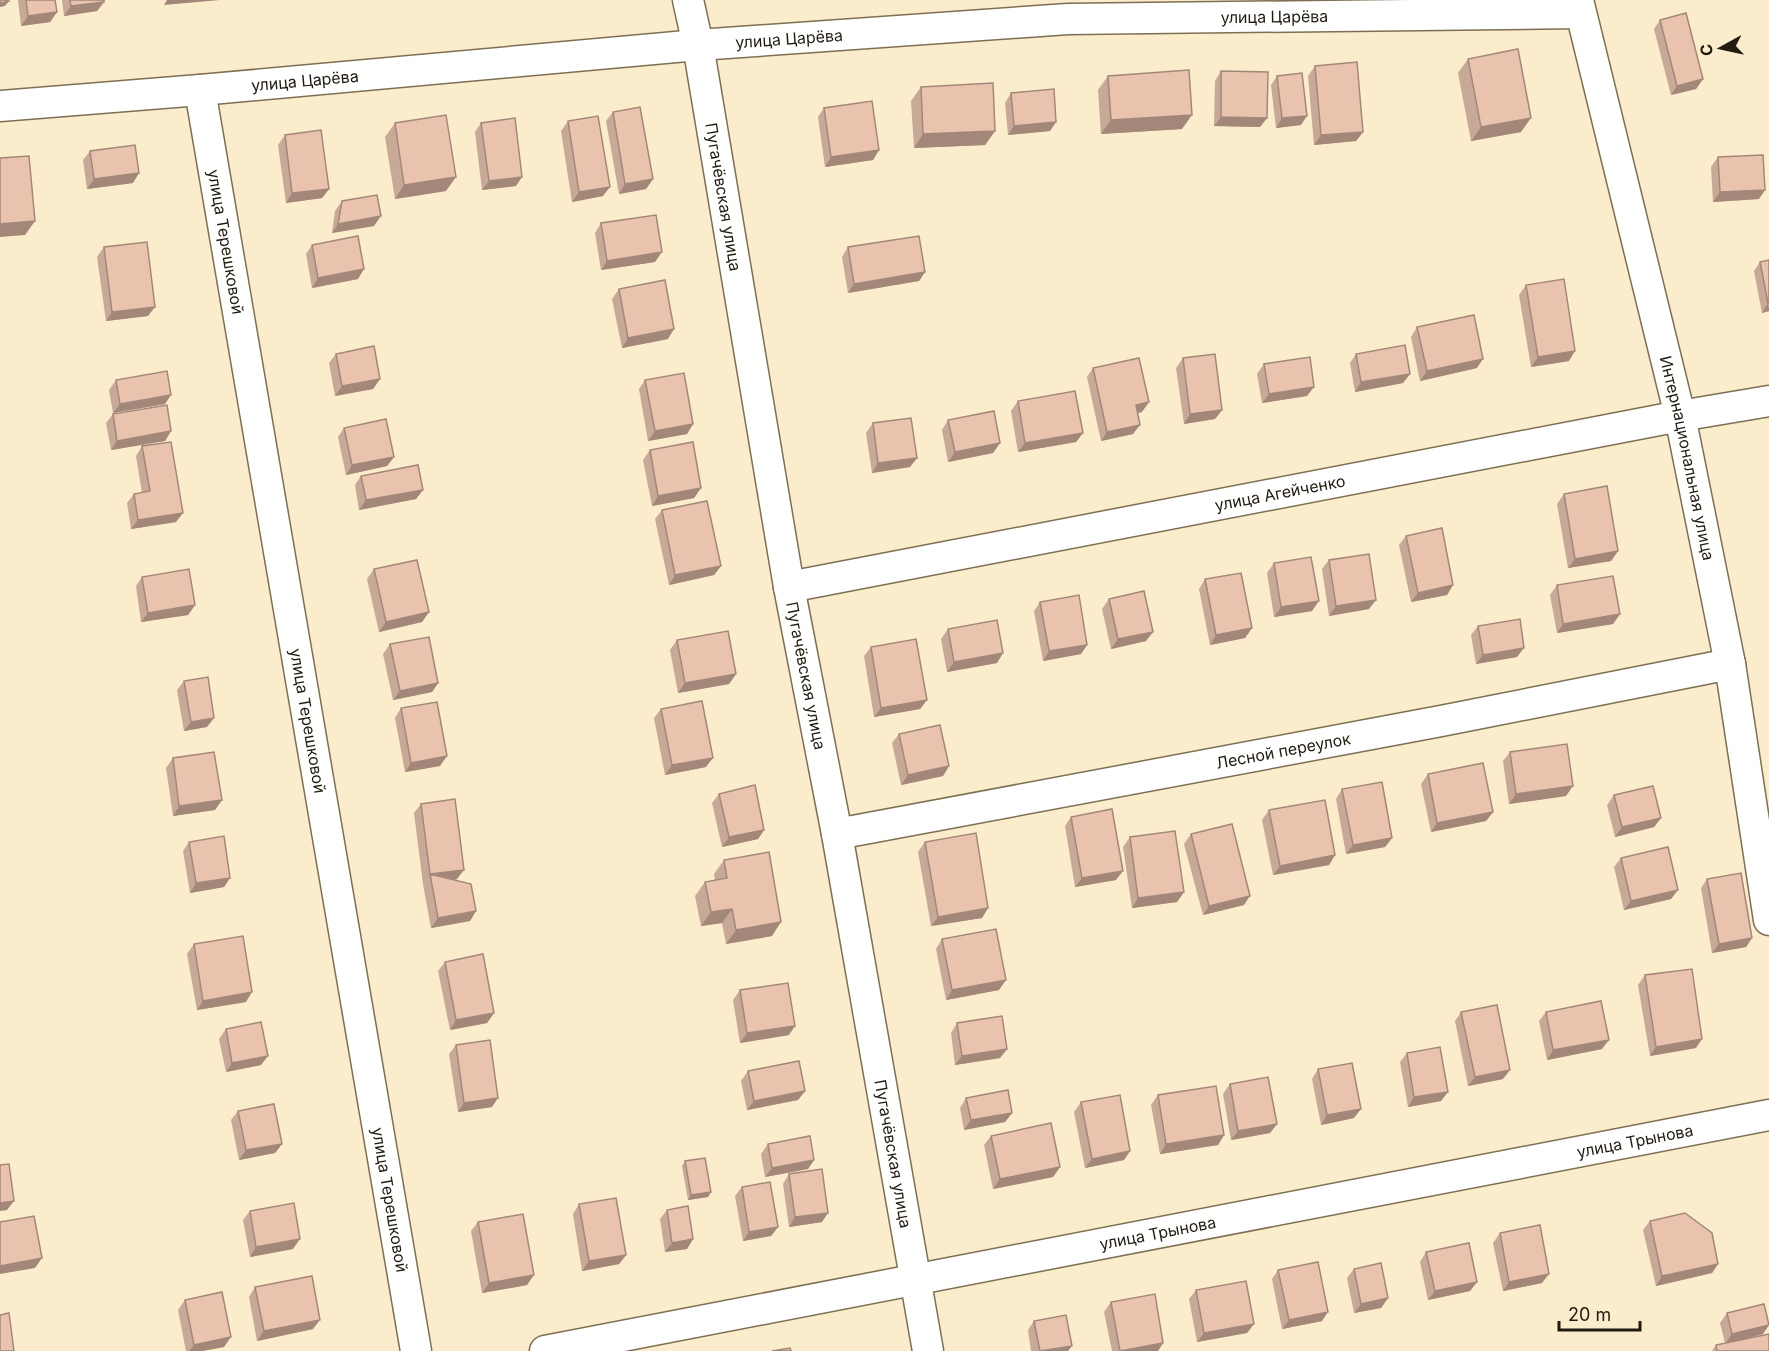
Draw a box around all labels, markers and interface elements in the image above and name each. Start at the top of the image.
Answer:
street label: улица Царёва [1220,6,1328,27]
north arrow [1691,18,1751,78]
street label: улица Царёва [735,25,844,52]
text: С [1695,43,1717,57]
street label: улица Царёва [250,66,359,95]
street label: Пугачёвская улица [701,121,746,273]
street label: улица Терешковой [204,168,248,316]
street label: Интернациональная улица [1656,354,1719,562]
street label: улица Агейченко [1213,470,1347,515]
street label: Пугачёвская улица [782,600,830,751]
street label: улица Терешковой [286,647,330,795]
street label: Лесной переулок [1214,728,1353,773]
street label: Пугачёвская улица [870,1078,916,1229]
street label: улица Трынова [1575,1120,1695,1162]
street label: улица Терешковой [368,1126,412,1274]
street label: улица Трынова [1098,1212,1218,1254]
scale bar [1559,1294,1640,1332]
text: 20 m [1568,1304,1611,1325]

